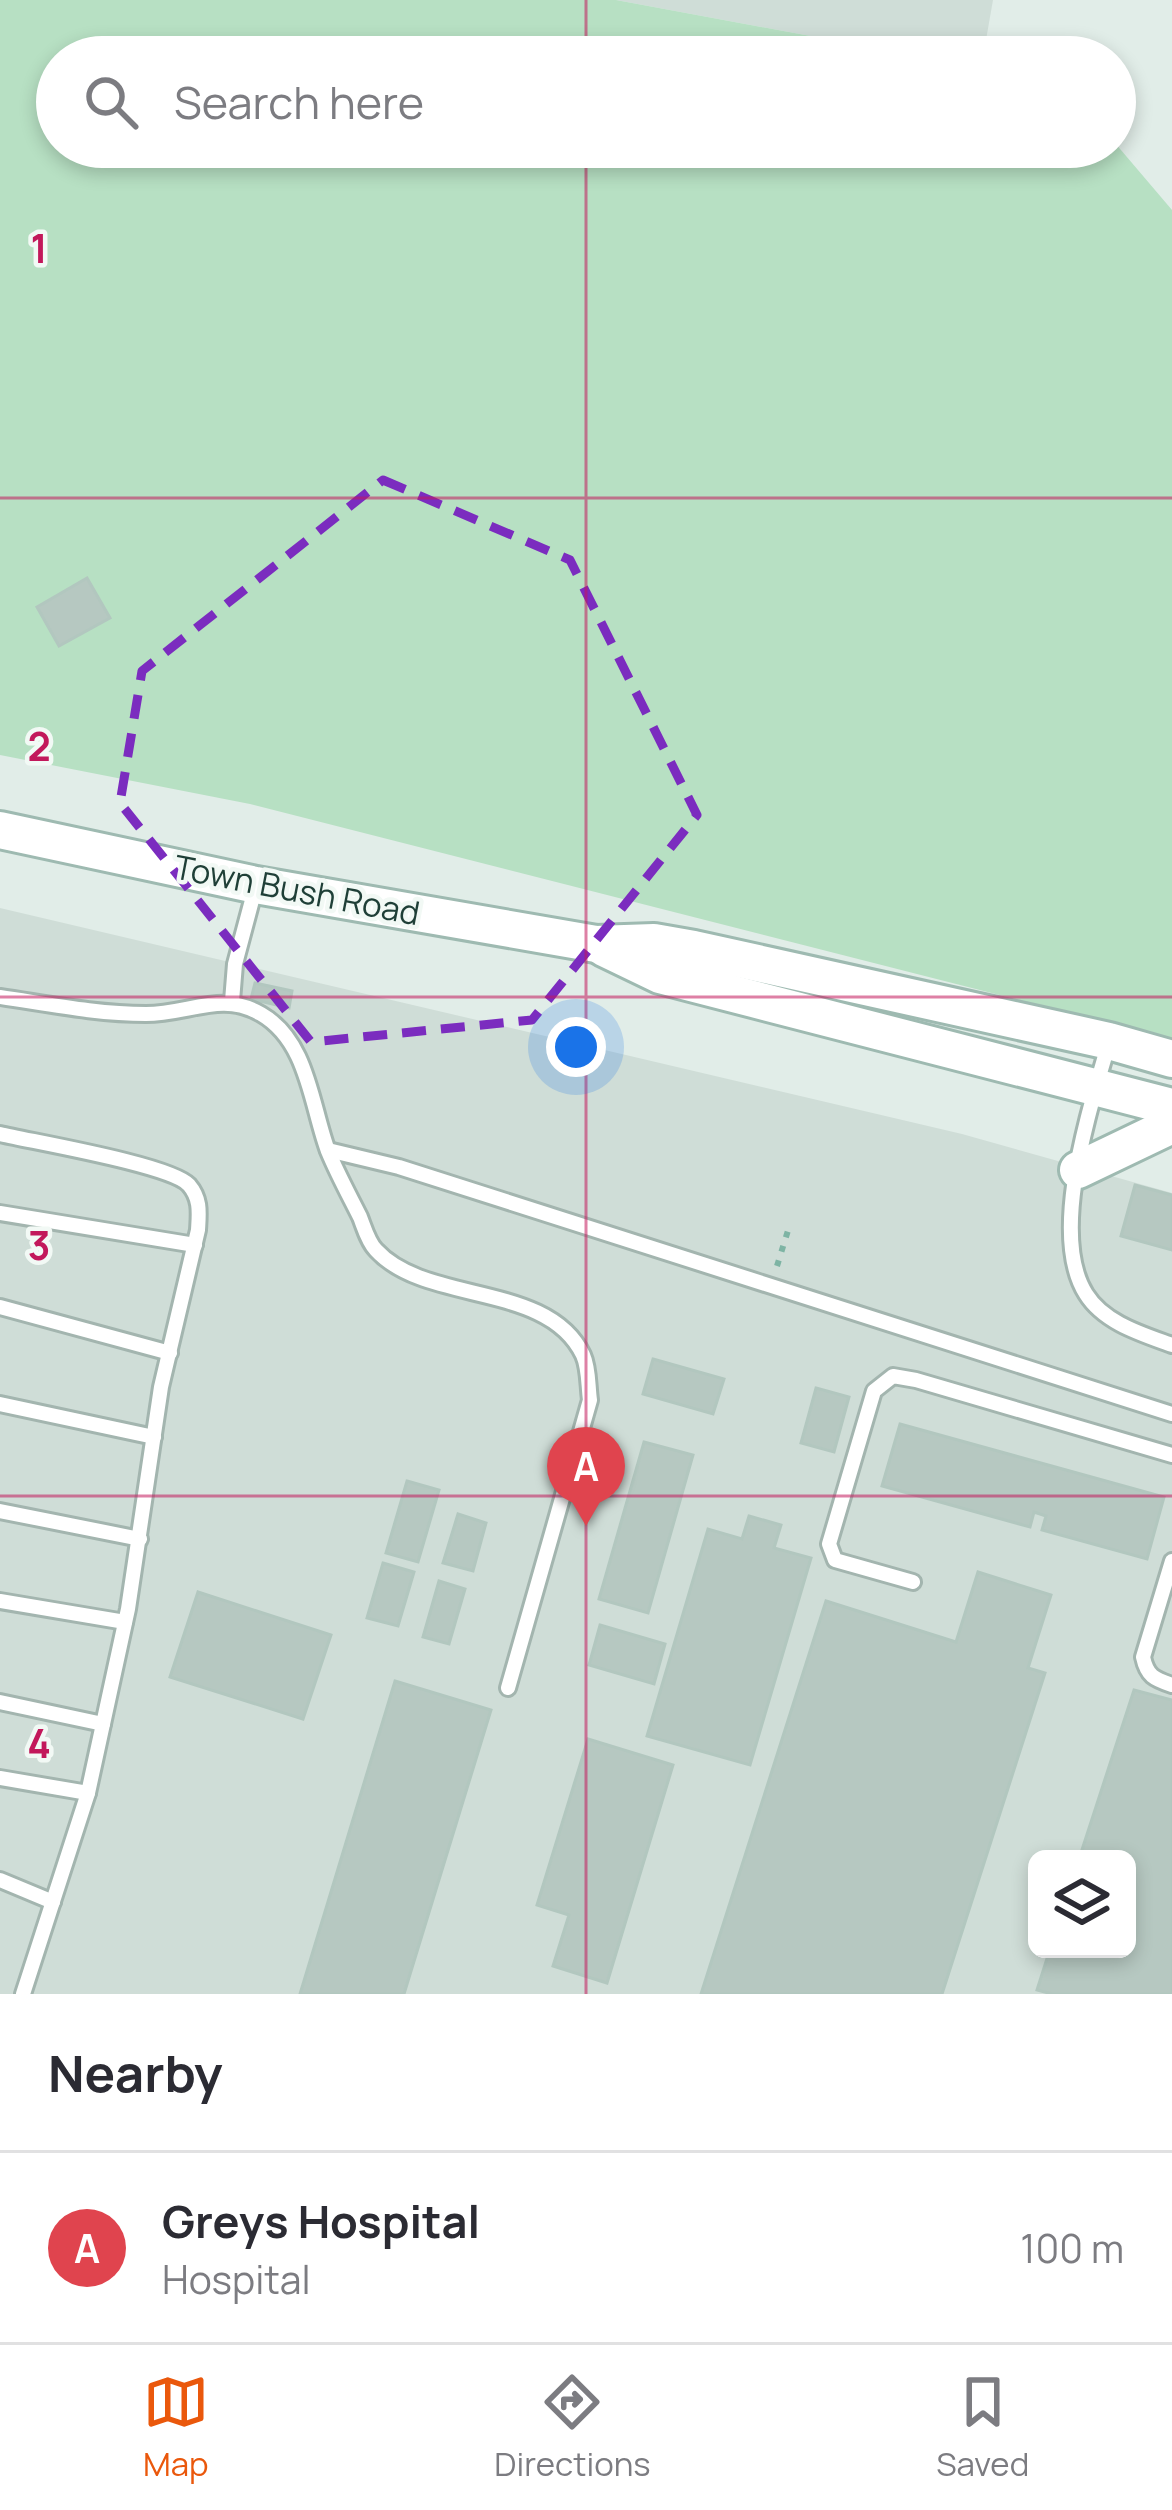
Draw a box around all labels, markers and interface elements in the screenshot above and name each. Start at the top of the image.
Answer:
search box [36,36,1136,168]
icon: search [78,69,144,135]
text: Search here [174,71,424,133]
text: 1 [30,221,48,275]
text: 2 [27,719,51,773]
street label: Town Bush Road [171,844,424,935]
your location [546,1017,606,1077]
text: 3 [28,1218,50,1272]
pin: A [547,1427,625,1526]
text: 4 [27,1716,51,1770]
map controls [1028,1850,1136,1958]
button: layers [1028,1850,1136,1958]
text: Nearby [48,2038,223,2107]
text: Greys Hospital [162,2190,480,2252]
text: A [74,2221,100,2275]
text: 100 m [1020,2221,1124,2275]
text: Hospital [162,2252,311,2306]
tab: Map [143,2369,209,2486]
tab: Directions [494,2369,651,2486]
tab: Saved [936,2369,1029,2486]

